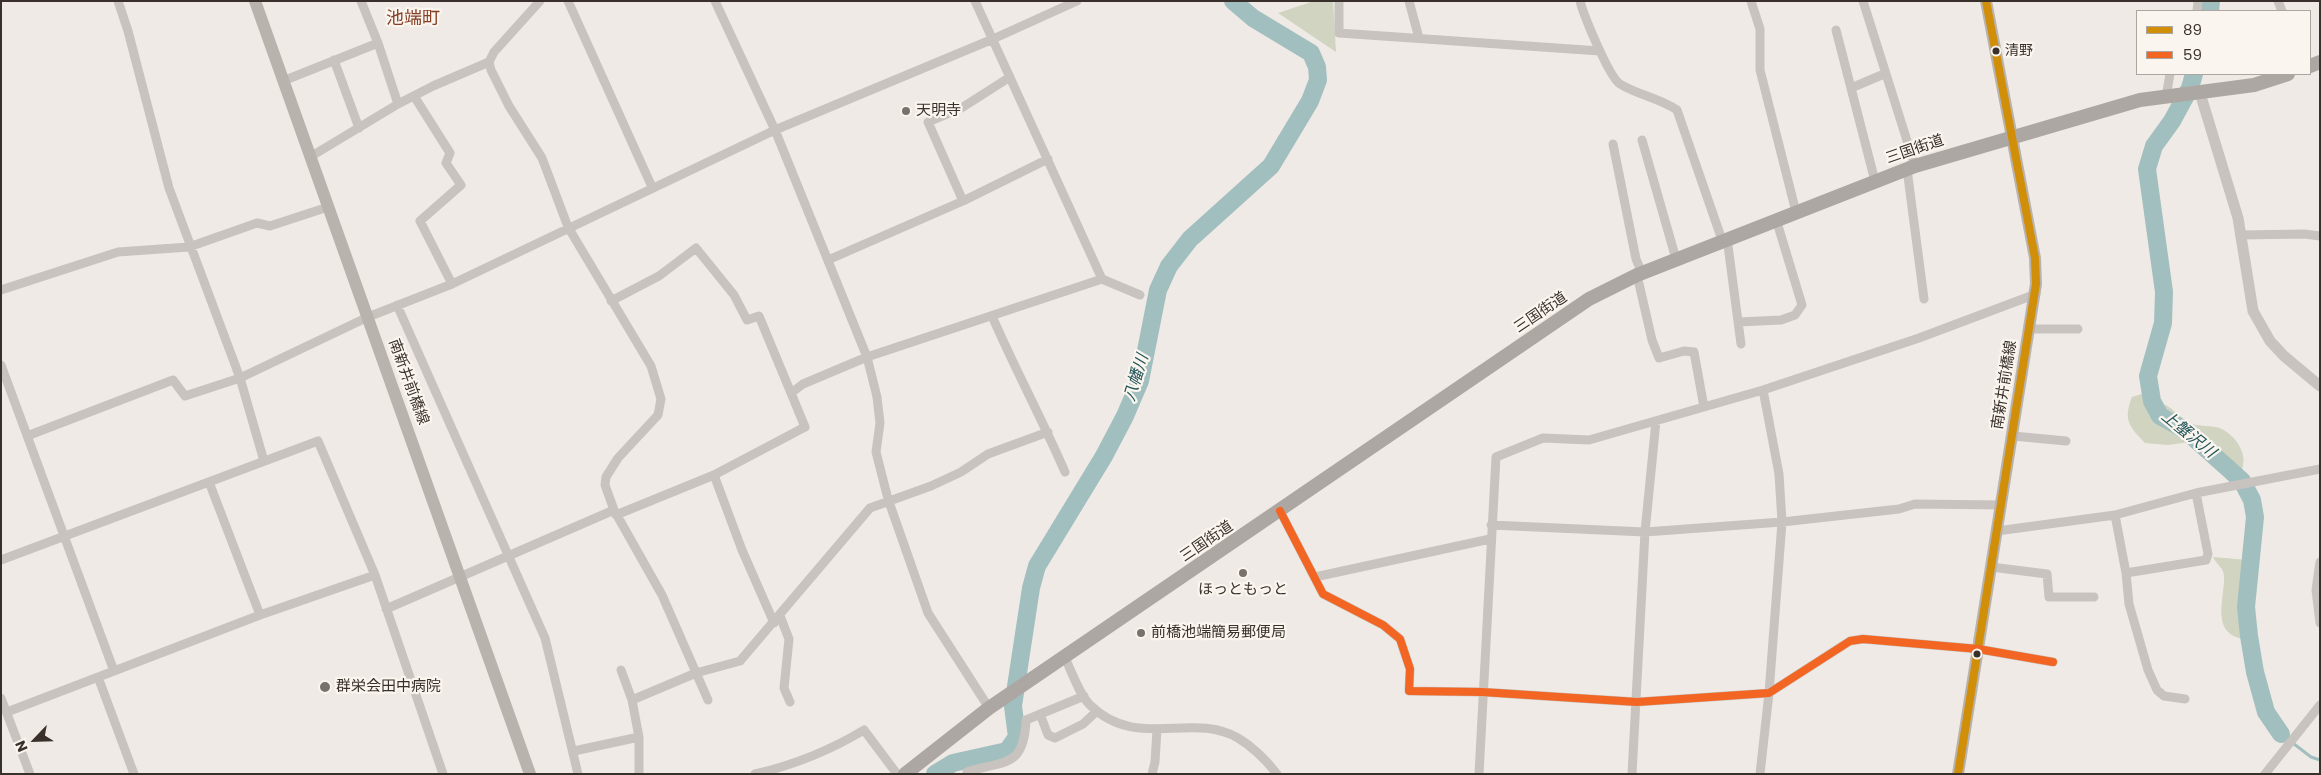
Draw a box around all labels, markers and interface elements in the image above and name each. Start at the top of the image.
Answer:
district label: 池端町 [386,8,440,30]
legend [2136,10,2311,75]
text: 89 [2183,19,2202,40]
place label: 清野 [2005,43,2033,59]
text: 59 [2183,44,2202,65]
marker: 清野 [1991,46,2001,56]
place label: 天明寺 [916,102,961,120]
marker: 天明寺 [900,105,912,117]
street label: 三国街道 [1884,132,1946,168]
street label: 三国街道 [1511,289,1571,337]
street label: 南新井前橋線 [384,337,432,427]
street label: 南新井前橋線 [1989,339,2021,431]
water label: 八幡川 [1121,352,1153,404]
water label: 上蟹沢川 [2157,407,2219,463]
street label: 三国街道 [1177,518,1237,566]
marker: ほっともっと [1237,567,1249,579]
place label: ほっともっと [1198,581,1288,599]
place label: 前橋池端簡易郵便局 [1151,624,1286,642]
marker: 前橋池端簡易郵便局 [1135,627,1147,639]
unlabelled marker [1972,649,1982,659]
place label: 群栄会田中病院 [336,678,441,696]
marker: 群栄会田中病院 [318,680,332,694]
north arrow [10,715,60,765]
text: N [10,737,33,755]

